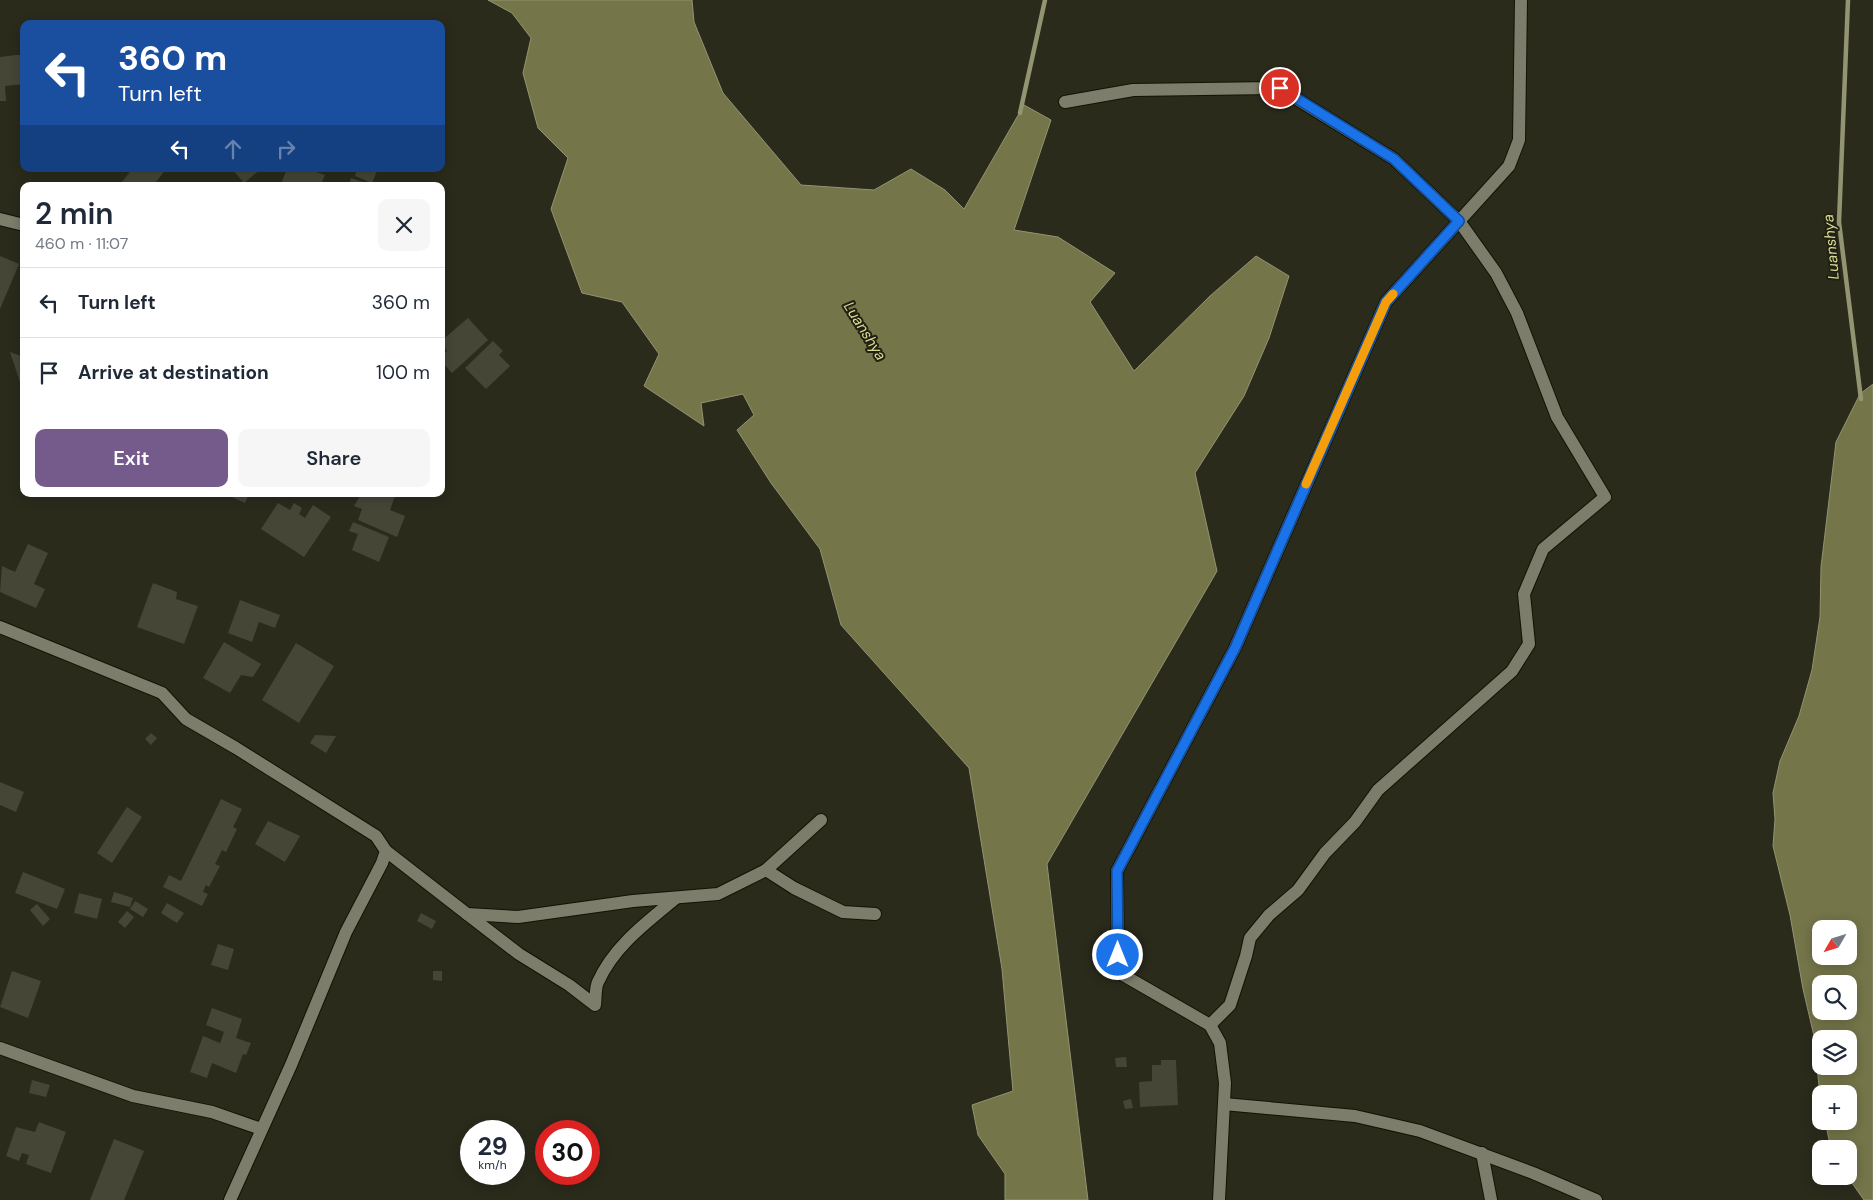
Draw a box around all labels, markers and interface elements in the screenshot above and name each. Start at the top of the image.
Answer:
text: 360 m [118,35,227,81]
icon: left [35,40,100,105]
pin [1259,67,1301,109]
icon: arrive [1266,74,1294,102]
text: Turn left [118,79,202,108]
icon: left [166,135,194,163]
icon: ahead [219,135,247,163]
icon: right [272,135,300,163]
text: 2 min [35,194,113,233]
button: close [378,199,430,251]
water label: Luanshya [1818,213,1844,281]
text: 460 m · 11:07 [35,233,128,254]
icon: left [35,289,63,317]
text: Turn left [78,290,156,315]
text: 360 m [372,290,430,315]
water label: Luanshya [839,298,891,364]
icon: arrive [35,359,63,387]
text: Arrive at destination [78,360,269,385]
text: 100 m [376,360,430,385]
button: Exit [35,429,228,487]
button: Share [238,429,430,487]
north arrow [1812,920,1858,965]
map controls [1812,920,1857,1185]
position arrow [1091,928,1143,980]
button: search [1812,975,1857,1020]
button: layers [1812,1030,1857,1075]
button: + [1812,1085,1857,1130]
speed limit sign: 30 [535,1120,600,1185]
text: 29 [477,1130,508,1163]
button: − [1812,1140,1857,1185]
text: km/h [478,1157,507,1173]

